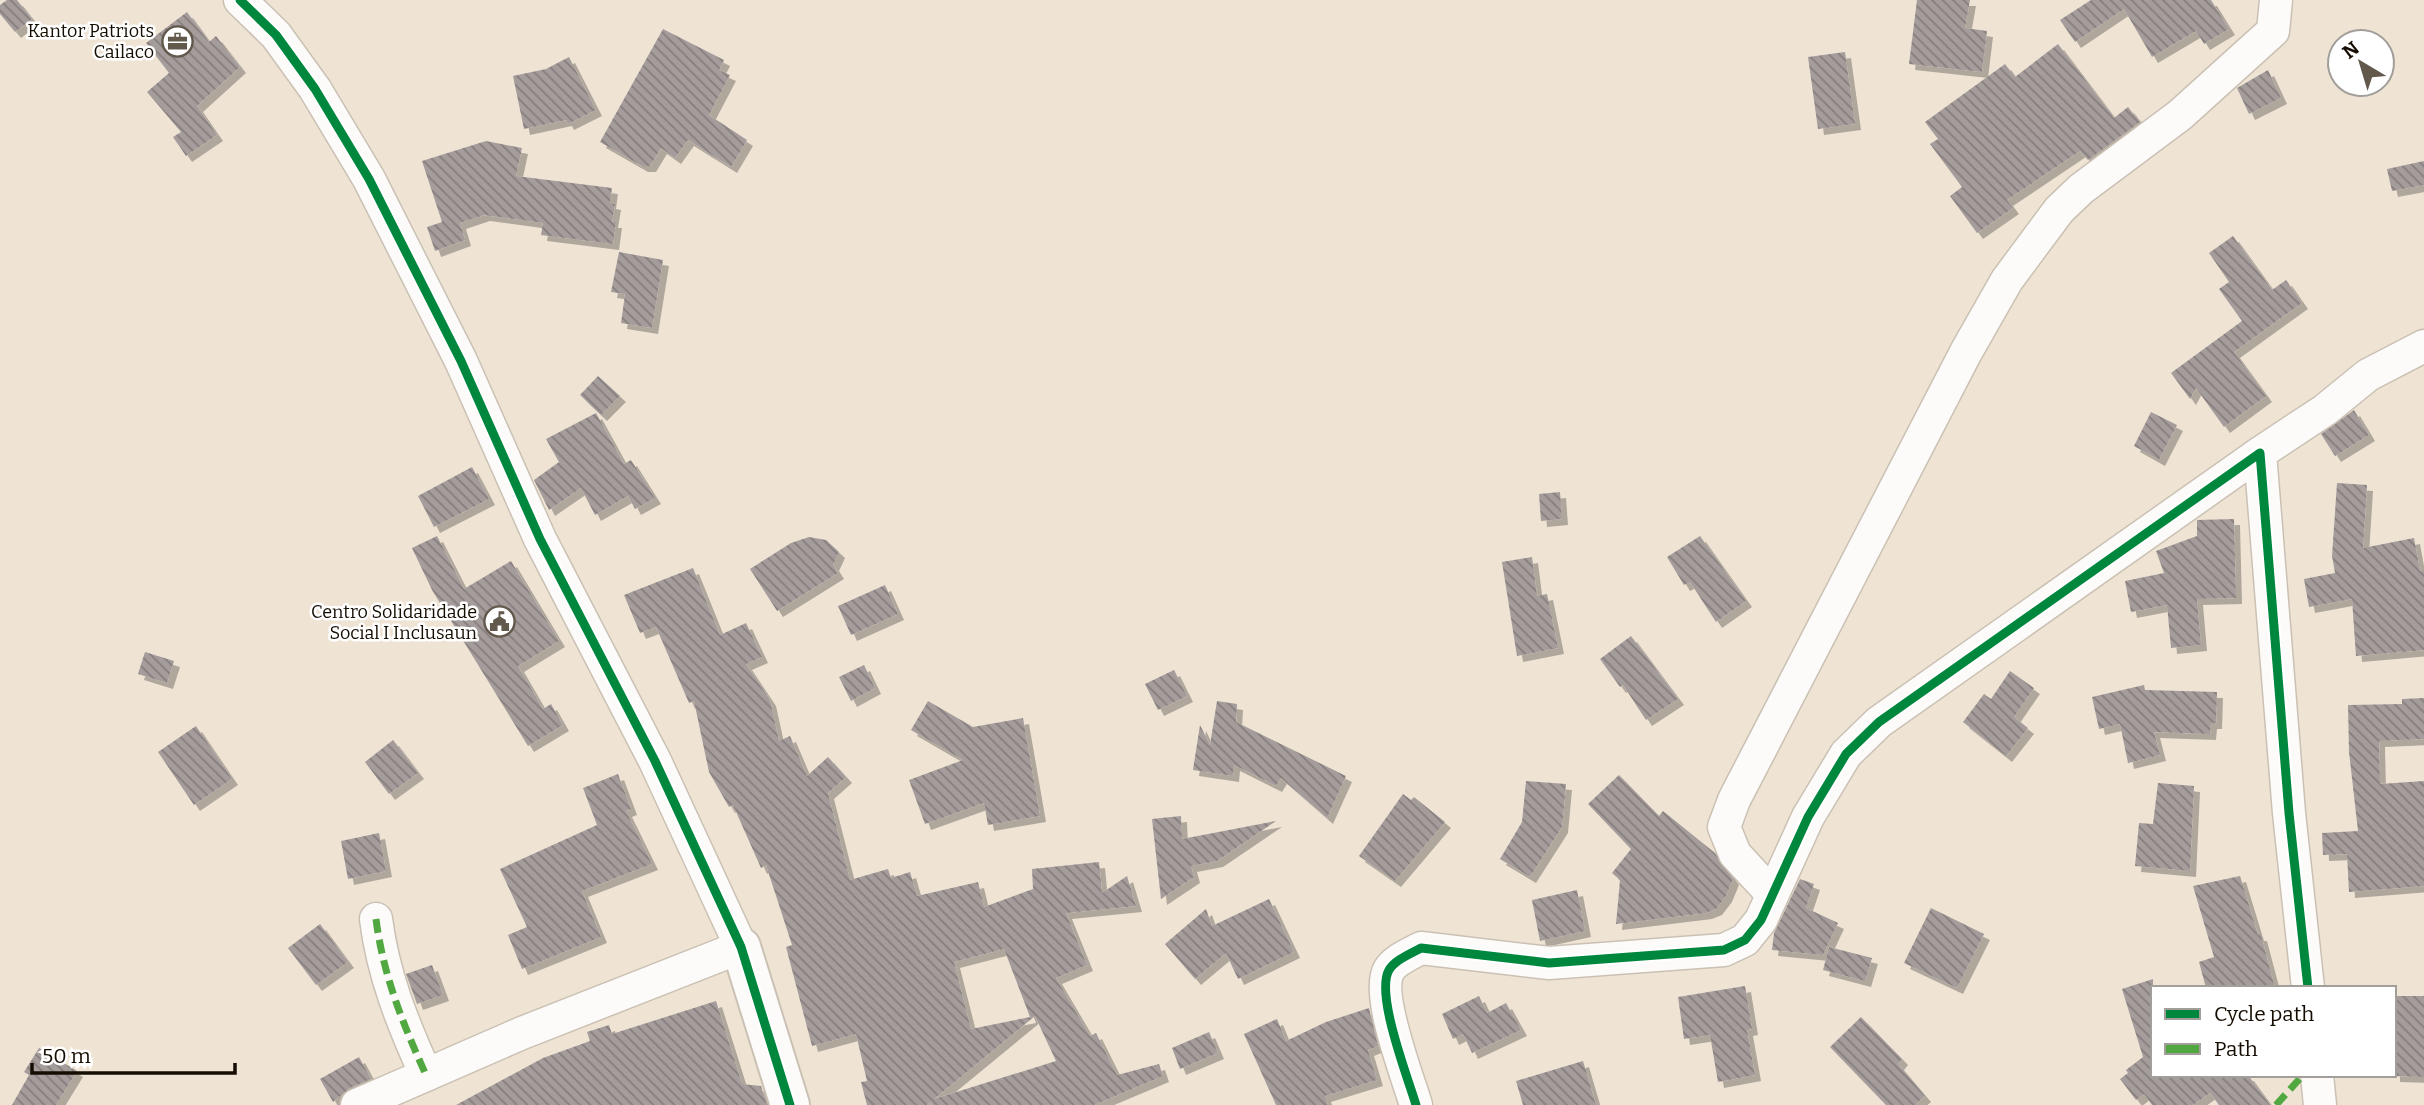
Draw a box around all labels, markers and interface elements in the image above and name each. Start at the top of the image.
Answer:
place label: Kantor Patriots Cailaco [28,20,154,63]
office icon: Kantor Patriots Cailaco [160,24,194,58]
north arrow [2326,28,2396,98]
text: N [2338,36,2364,64]
place label: Centro Solidaridade Social I Inclusaun [311,601,478,644]
public building icon: Centro Solidaridade Social I Inclusaun [483,605,517,639]
legend [2151,986,2396,1077]
text: Cycle path [2214,1001,2314,1027]
scale bar [32,1032,234,1076]
text: Path [2214,1036,2258,1062]
text: 50 m [42,1043,91,1069]

